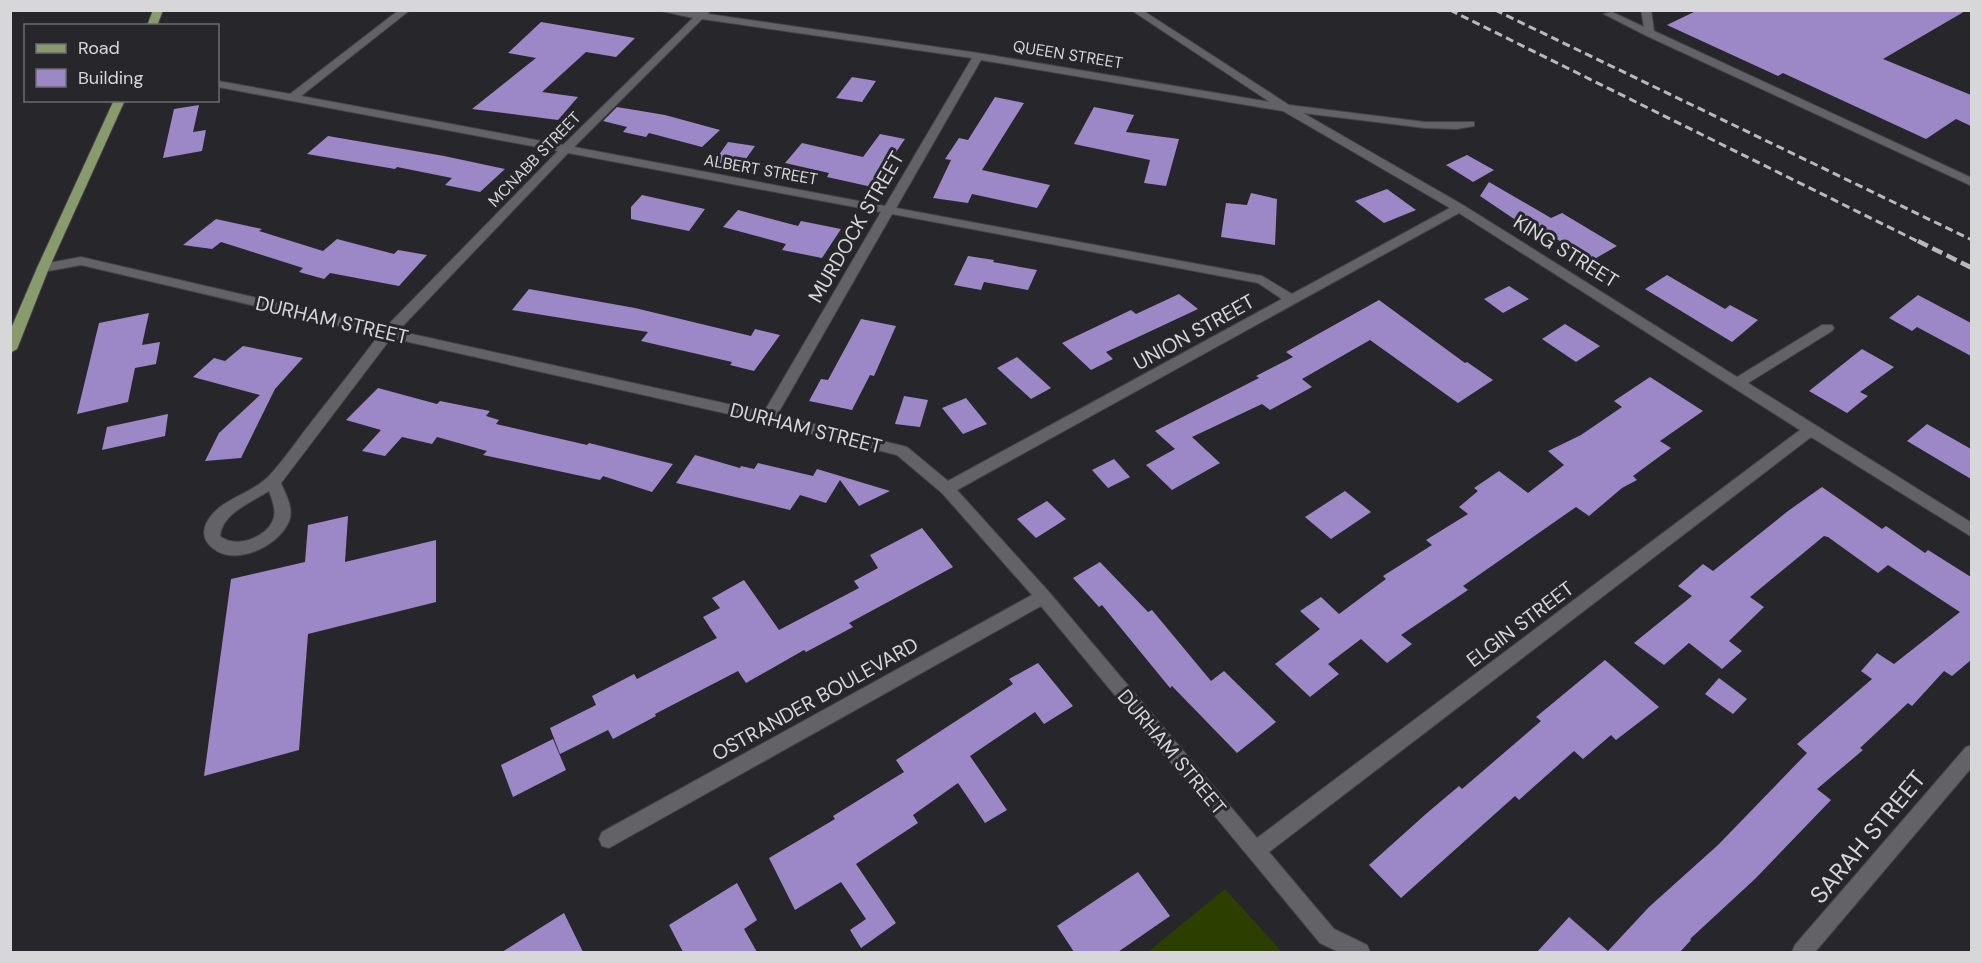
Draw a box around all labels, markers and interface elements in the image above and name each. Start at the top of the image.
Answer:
legend [24,24,219,102]
street label: QUEEN STREET [1012,35,1124,74]
text: Road [78,36,120,60]
text: Building [78,66,143,90]
street label: MCNABB STREET [483,107,585,211]
street label: MURDOCK STREET [802,147,910,307]
street label: ALBERT STREET [702,149,819,190]
street label: KING STREET [1509,208,1623,294]
street label: UNION STREET [1129,288,1259,376]
street label: DURHAM STREET [253,290,411,350]
street label: DURHAM STREET [727,397,885,459]
street label: ELGIN STREET [1461,575,1579,673]
street label: OSTRANDER BOULEVARD [707,631,923,767]
street label: DURHAM STREET [1112,684,1232,820]
street label: SARAH STREET [1803,764,1932,910]

